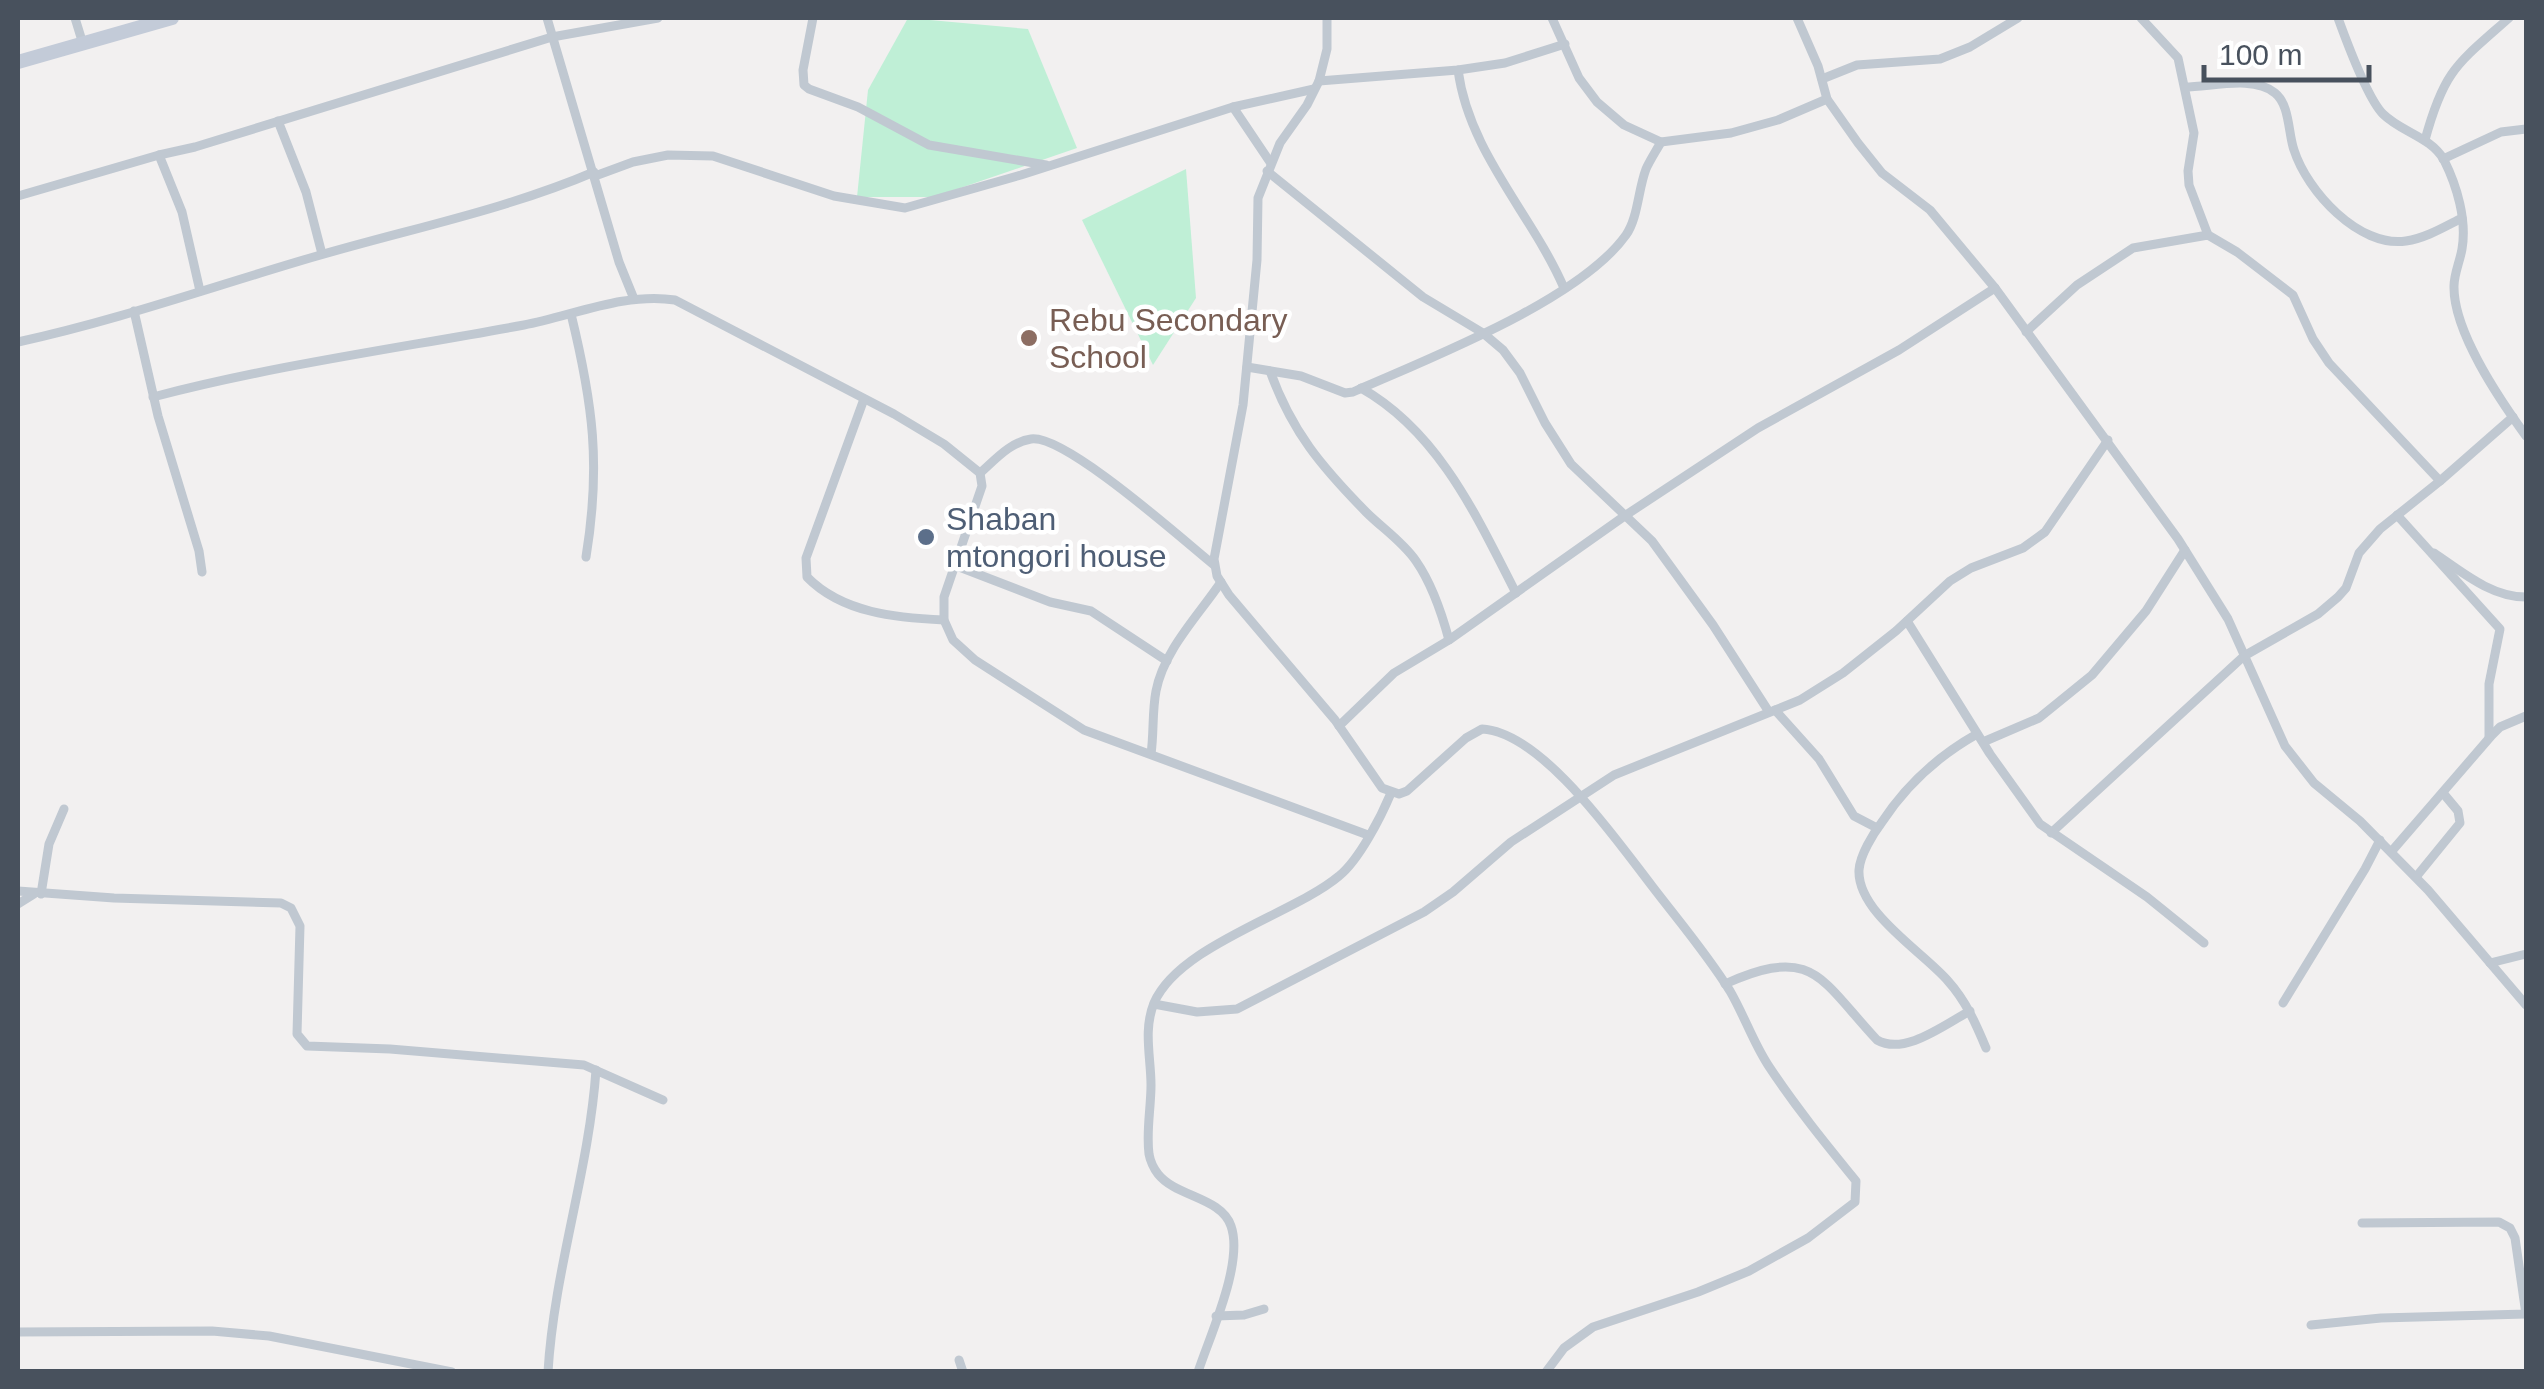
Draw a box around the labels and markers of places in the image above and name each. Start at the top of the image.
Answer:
place label: Rebu Secondary School [1049,302,1287,375]
marker: Rebu Secondary School [1018,327,1040,349]
place label: Shaban mtongori house [946,501,1167,574]
marker: Shaban mtongori house [915,526,937,548]

